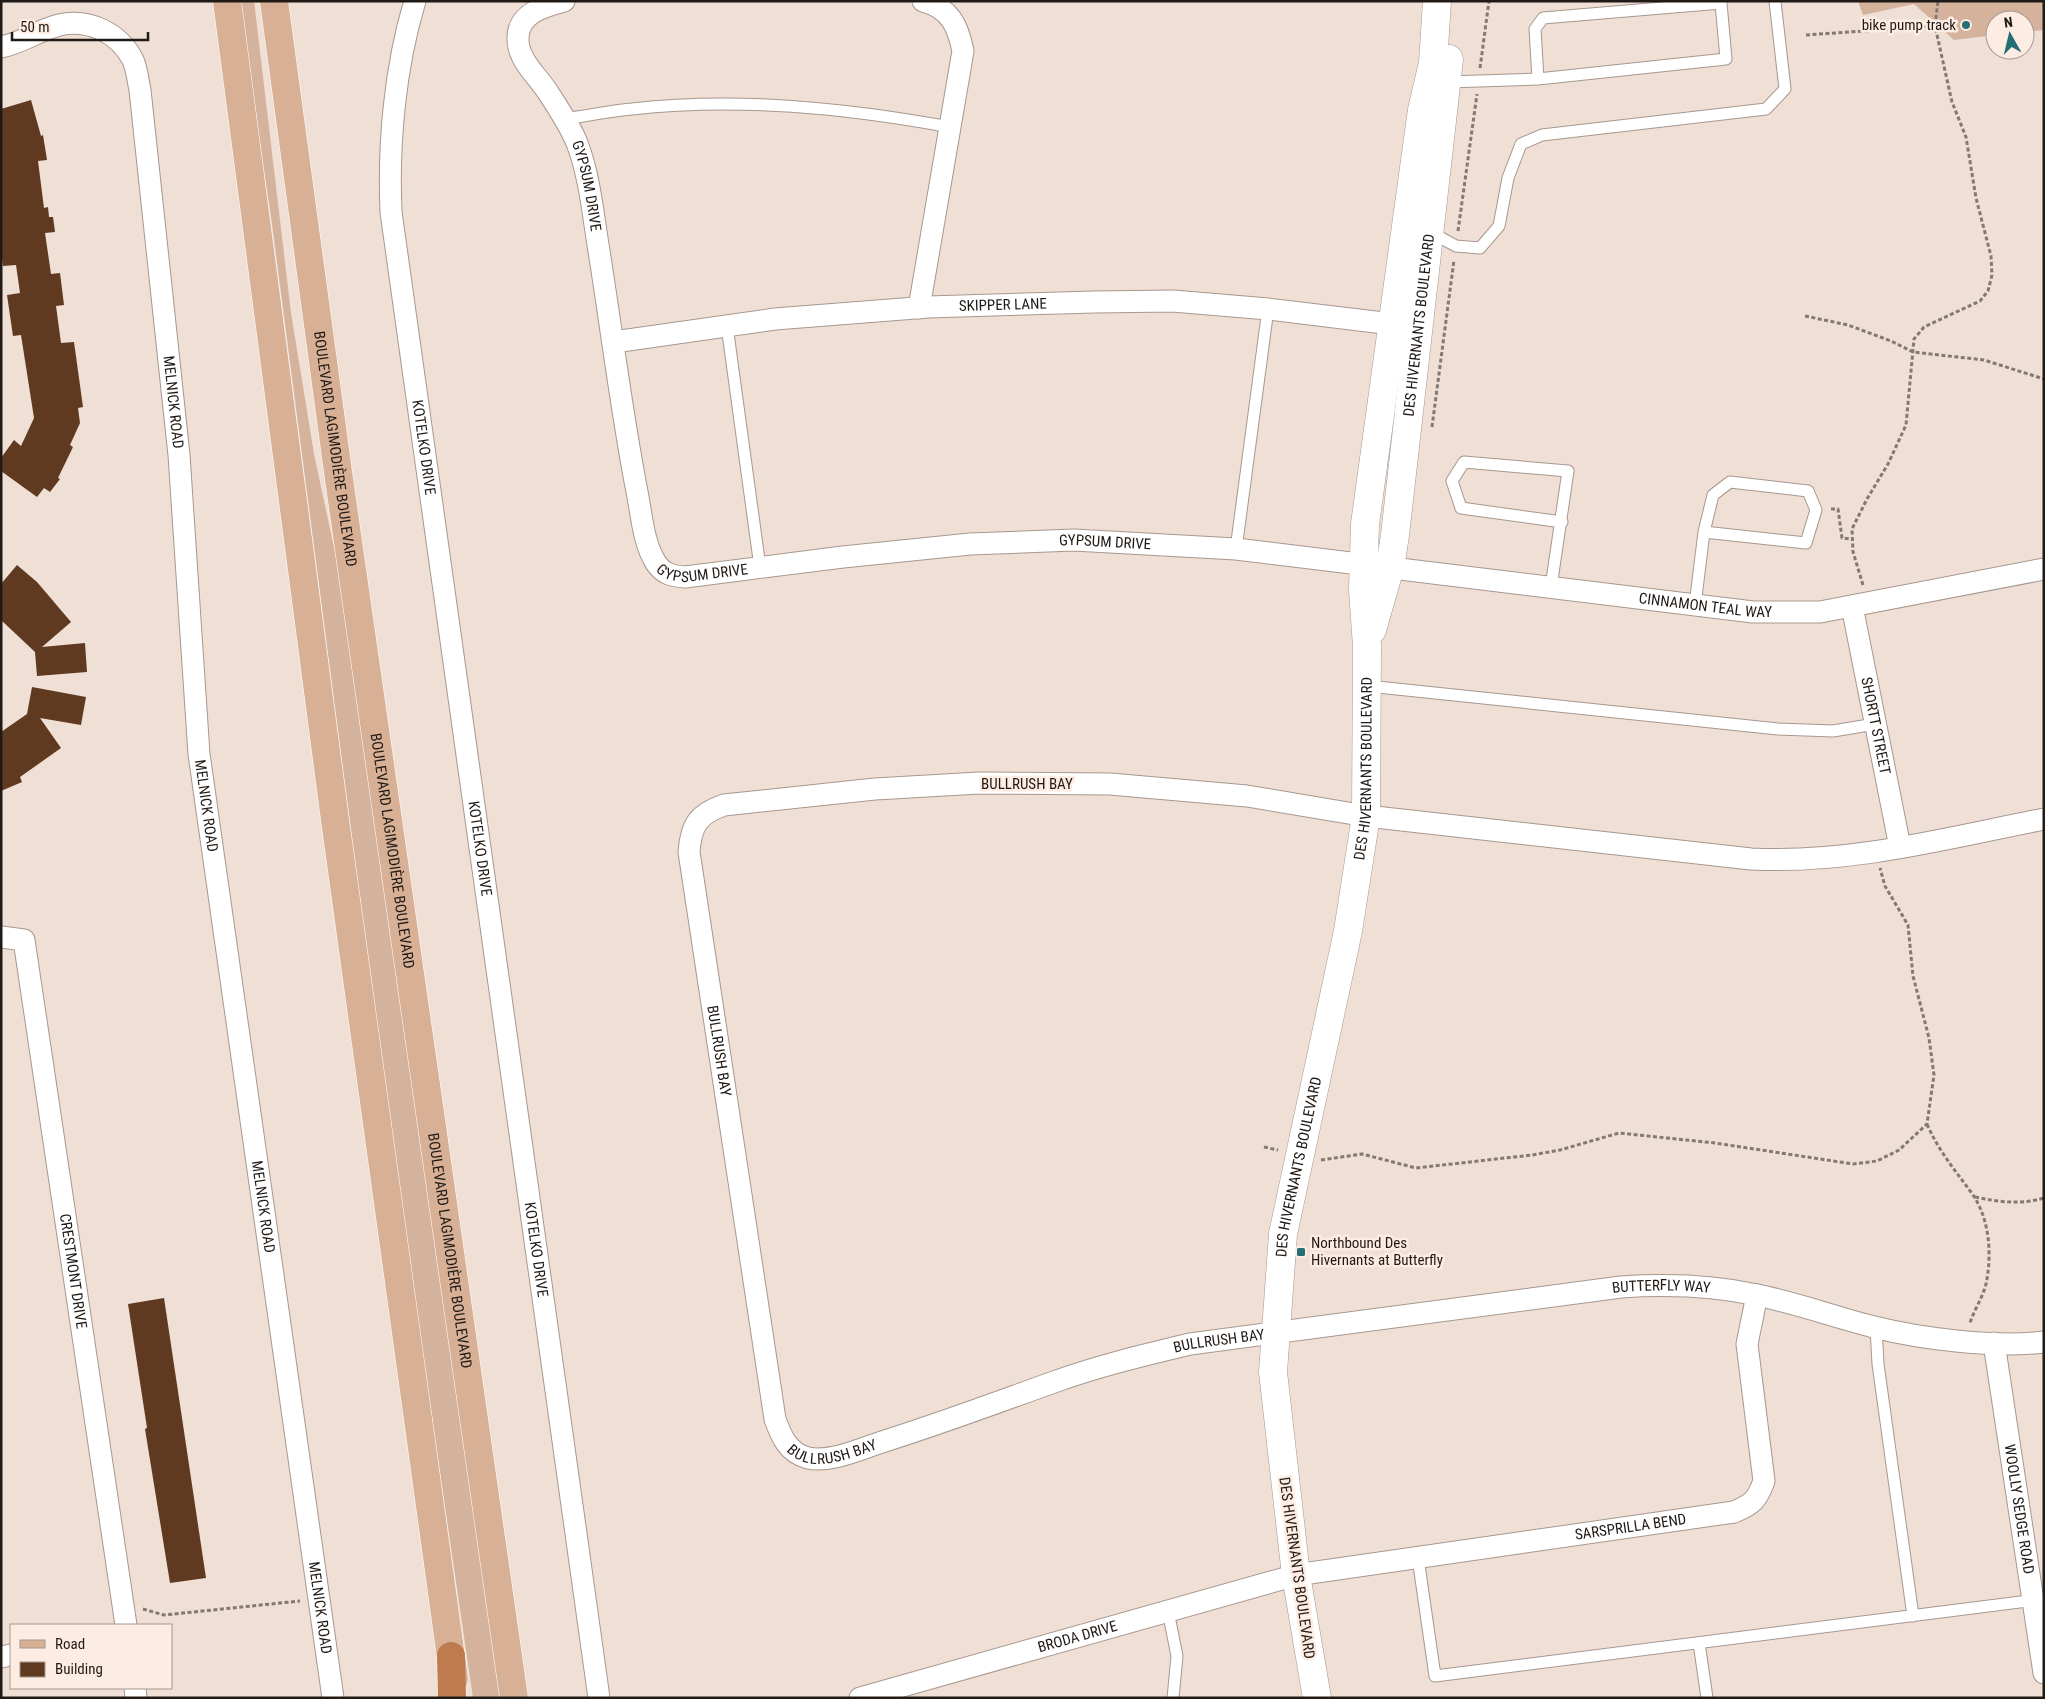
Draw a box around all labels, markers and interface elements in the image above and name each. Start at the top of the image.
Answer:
scale bar [12,10,149,42]
north arrow [1985,10,2035,60]
text: N [2003,14,2014,31]
place label: bike pump track [1862,16,1956,34]
text: 50 m [20,18,50,36]
marker: bike pump track [1960,19,1972,31]
street label: GYPSUM DRIVE [568,138,605,232]
street label: DES HIVERNANTS BOULEVARD [1400,233,1438,418]
street label: SKIPPER LANE [959,294,1047,315]
street label: BOULEVARD LAGIMODIÈRE BOULEVARD [310,330,360,568]
street label: MELNICK ROAD [159,355,187,449]
street label: KOTELKO DRIVE [408,399,440,496]
street label: GYPSUM DRIVE [1059,531,1152,553]
street label: GYPSUM DRIVE [653,560,749,586]
street label: CINNAMON TEAL WAY [1638,589,1772,621]
street label: SHORTT STREET [1857,675,1894,776]
street label: DES HIVERNANTS BOULEVARD [1350,677,1376,861]
street label: BOULEVARD LAGIMODIÈRE BOULEVARD [367,732,418,970]
street label: MELNICK ROAD [191,758,222,853]
street label: BULLRUSH BAY [981,775,1073,793]
street label: KOTELKO DRIVE [465,800,496,897]
street label: BULLRUSH BAY [703,1004,735,1098]
street label: DES HIVERNANTS BOULEVARD [1272,1075,1325,1258]
street label: BOULEVARD LAGIMODIÈRE BOULEVARD [424,1132,476,1370]
street label: MELNICK ROAD [248,1159,279,1254]
street label: KOTELKO DRIVE [521,1201,552,1298]
street label: CRESTMONT DRIVE [56,1212,91,1330]
place label: Northbound Des Hivernants at Butterfly [1311,1234,1443,1269]
marker: Northbound Des Hivernants at Butterfly [1295,1246,1307,1258]
street label: BUTTERFLY WAY [1611,1277,1712,1297]
street label: BULLRUSH BAY [1172,1325,1266,1357]
street label: BULLRUSH BAY [783,1435,879,1468]
street label: WOOLLY SEDGE ROAD [2000,1443,2038,1575]
street label: DES HIVERNANTS BOULEVARD [1275,1476,1319,1660]
street label: SARSPRILLA BEND [1574,1510,1687,1544]
street label: MELNICK ROAD [305,1560,336,1655]
street label: BRODA DRIVE [1036,1617,1119,1656]
legend [10,1624,172,1689]
text: Road [55,1635,85,1653]
text: Building [55,1660,103,1678]

